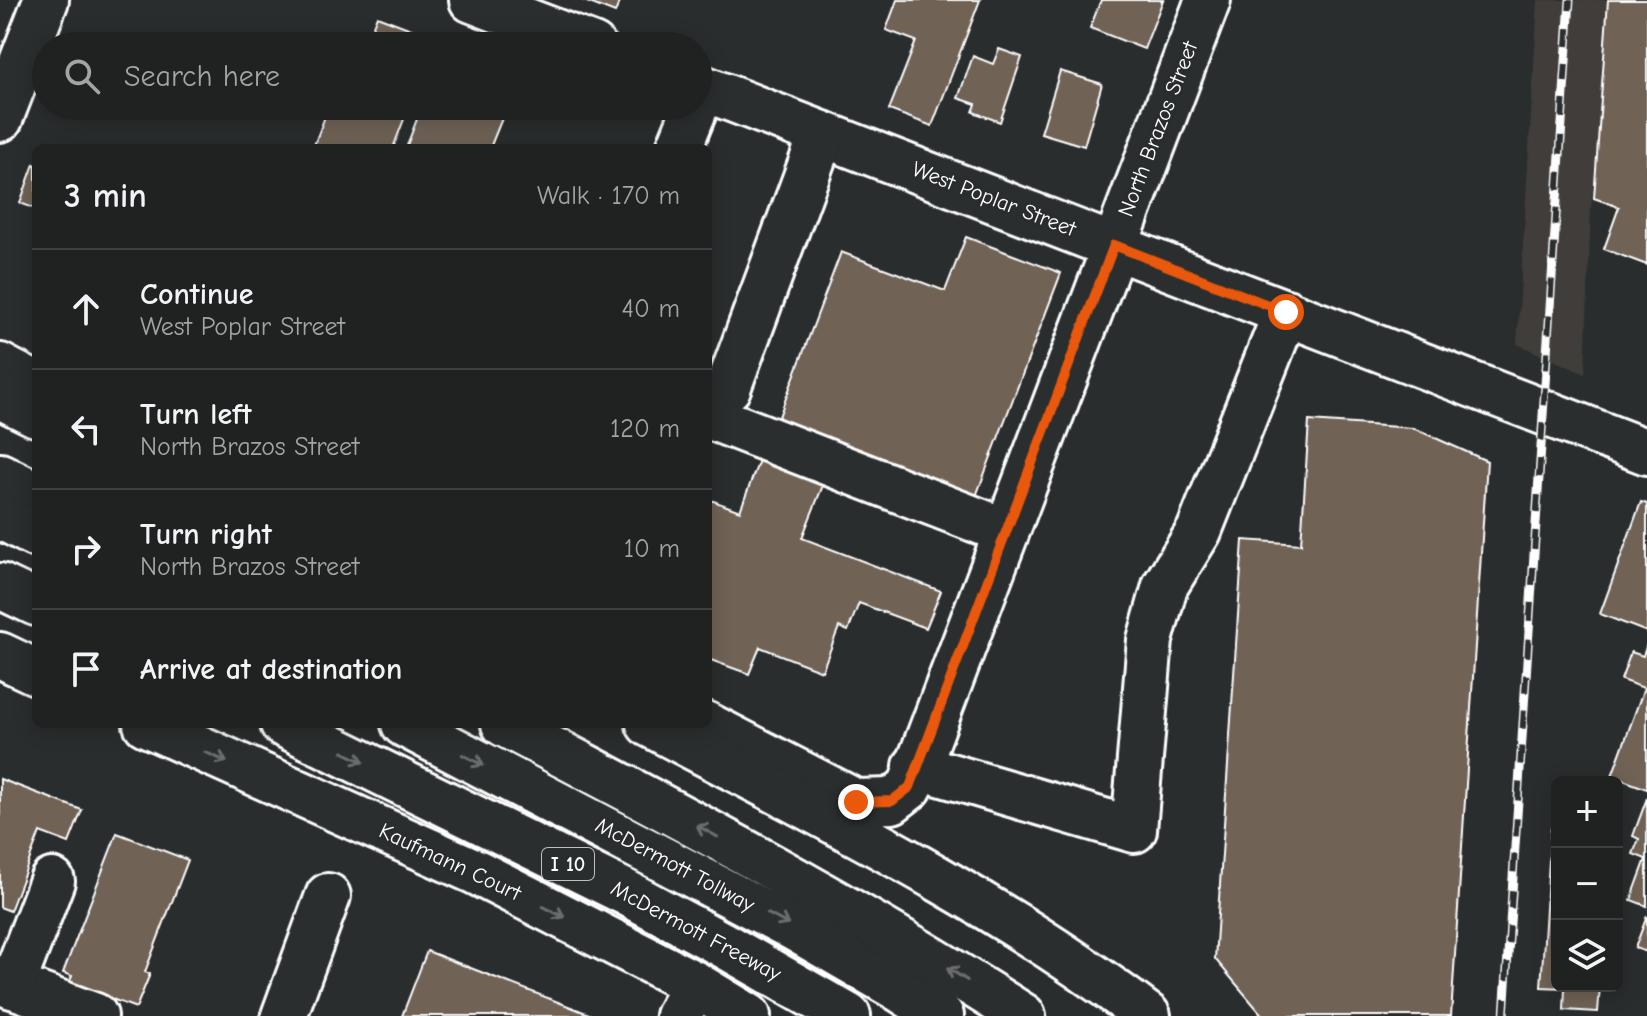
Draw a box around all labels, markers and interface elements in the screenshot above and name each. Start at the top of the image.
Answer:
search box [32,32,712,120]
street label: North Brazos Street [1113,37,1204,220]
icon: search [60,54,104,98]
text: Search here [124,59,280,94]
street label: West Poplar Street [908,156,1080,242]
text: 3 min [64,176,147,216]
text: Walk · 170 m [537,181,680,211]
text: Continue [140,277,254,312]
icon: ahead [64,287,108,331]
text: 40 m [621,294,680,324]
route start [1268,294,1304,330]
text: West Poplar Street [140,312,345,342]
text: Turn left [140,397,252,432]
icon: left [64,407,108,451]
text: 120 m [610,414,680,444]
text: North Brazos Street [140,432,359,462]
text: Turn right [140,517,272,552]
icon: right [64,527,108,571]
text: 10 m [624,534,680,564]
text: North Brazos Street [140,552,359,582]
icon: arrive [64,647,108,691]
text: Arrive at destination [140,652,402,687]
one-way arrow [203,750,228,765]
one-way arrow [341,750,365,765]
one-way arrow [460,752,484,768]
map controls [1551,776,1623,992]
button: + [1551,776,1623,848]
route end [838,784,874,820]
street label: McDermott Tollway [591,812,759,918]
street label: Kaufmann Court [375,818,526,907]
one-way arrow [695,823,719,839]
road number: I 10 [542,848,594,880]
button: − [1551,848,1623,920]
street label: McDermott Freeway [606,875,786,987]
one-way arrow [542,904,566,920]
one-way arrow [765,912,789,928]
button: layers [1551,920,1623,992]
one-way arrow [946,966,969,982]

